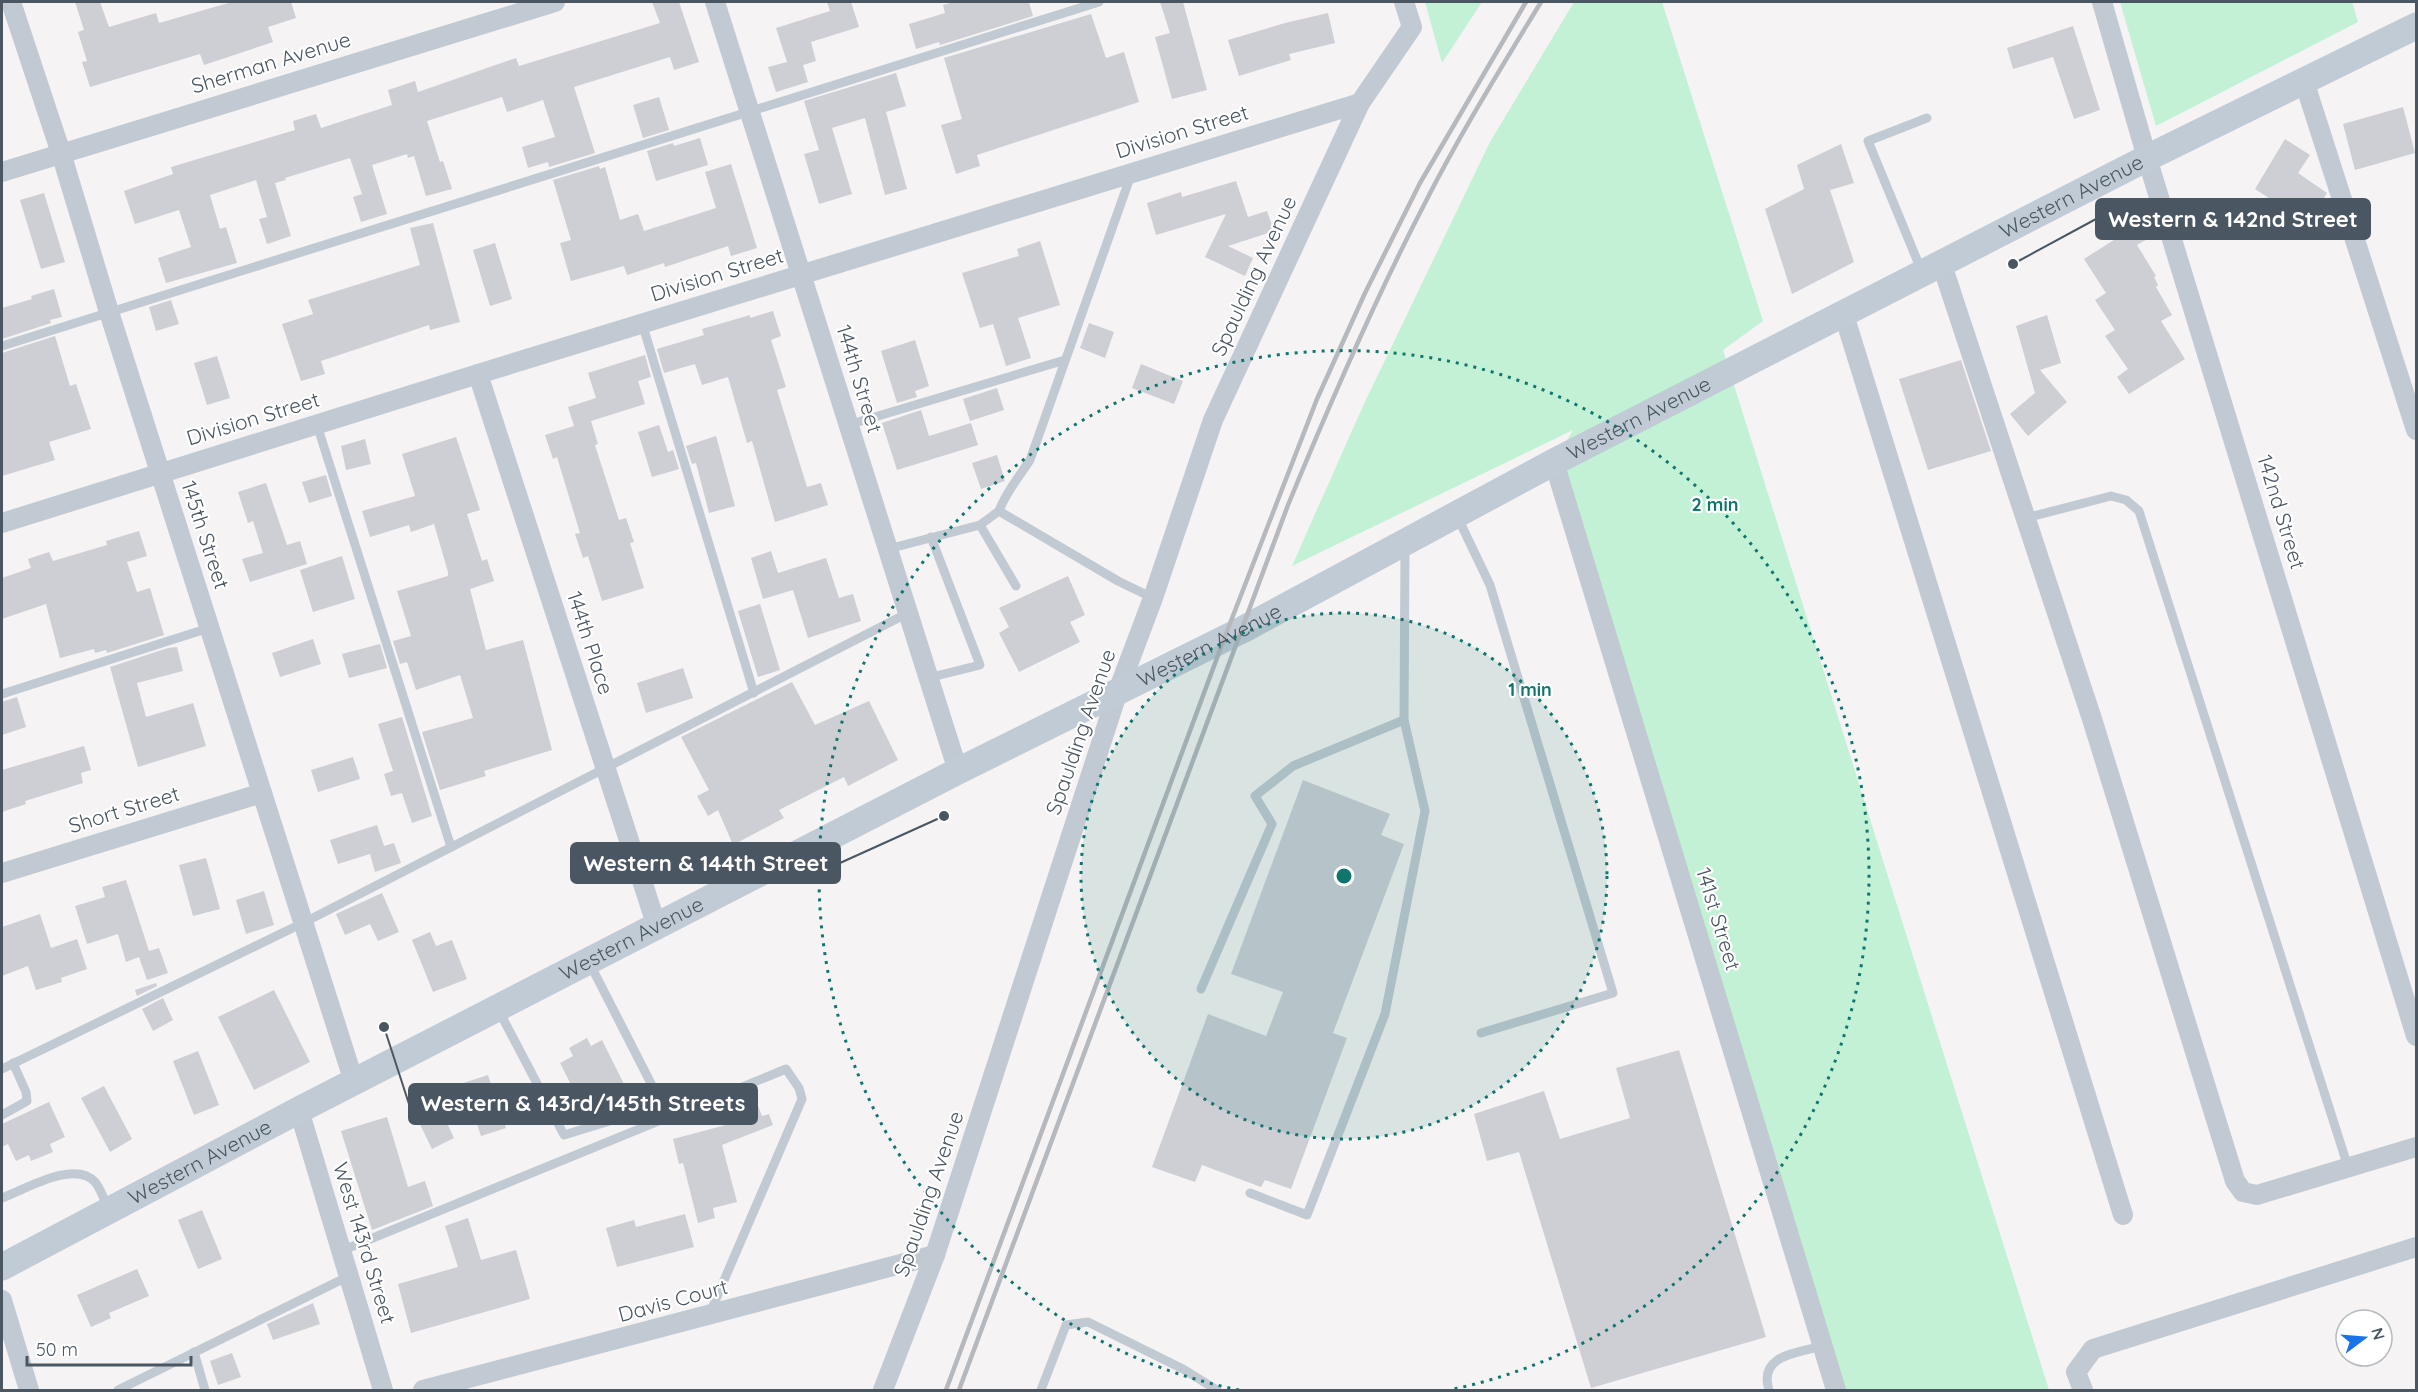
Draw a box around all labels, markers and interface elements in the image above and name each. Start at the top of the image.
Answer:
street label: Sherman Avenue [188,25,354,99]
street label: Division Street [1112,99,1251,164]
street label: Western Avenue [1995,148,2147,244]
street label: Spaulding Avenue [1205,191,1302,360]
callout: Western & 142nd Street [2096,199,2370,239]
text: Western & 142nd Street [2108,205,2358,233]
street label: Division Street [647,242,786,307]
street label: 144th Street [831,321,889,436]
street label: Western Avenue [1562,370,1715,465]
street label: Division Street [183,386,322,451]
street label: 142nd Street [2252,451,2312,572]
street label: 145th Street [176,477,236,592]
text: 2 min [1692,493,1738,516]
street label: 144th Place [562,588,620,698]
street label: Western Avenue [1132,597,1286,692]
street label: Spaulding Avenue [1039,645,1121,818]
text: 1 min [1508,678,1552,701]
street label: Short Street [65,780,182,838]
callout: Western & 144th Street [571,843,840,883]
text: Western & 144th Street [583,849,829,877]
street label: 141st Street [1691,864,1747,973]
centre of rings [1334,866,1354,886]
street label: Western Avenue [555,890,708,986]
callout: Western & 143rd/145th Streets [409,1084,757,1124]
text: Western & 143rd/145th Streets [421,1089,745,1117]
street label: Spaulding Avenue [887,1107,969,1280]
street label: Western Avenue [123,1113,276,1210]
street label: West 143rd Street [328,1159,402,1327]
street label: Davis Court [615,1273,730,1327]
north arrow [2334,1308,2394,1368]
text: N [2367,1325,2390,1342]
scale bar [27,1329,190,1367]
text: 50 m [36,1338,78,1361]

